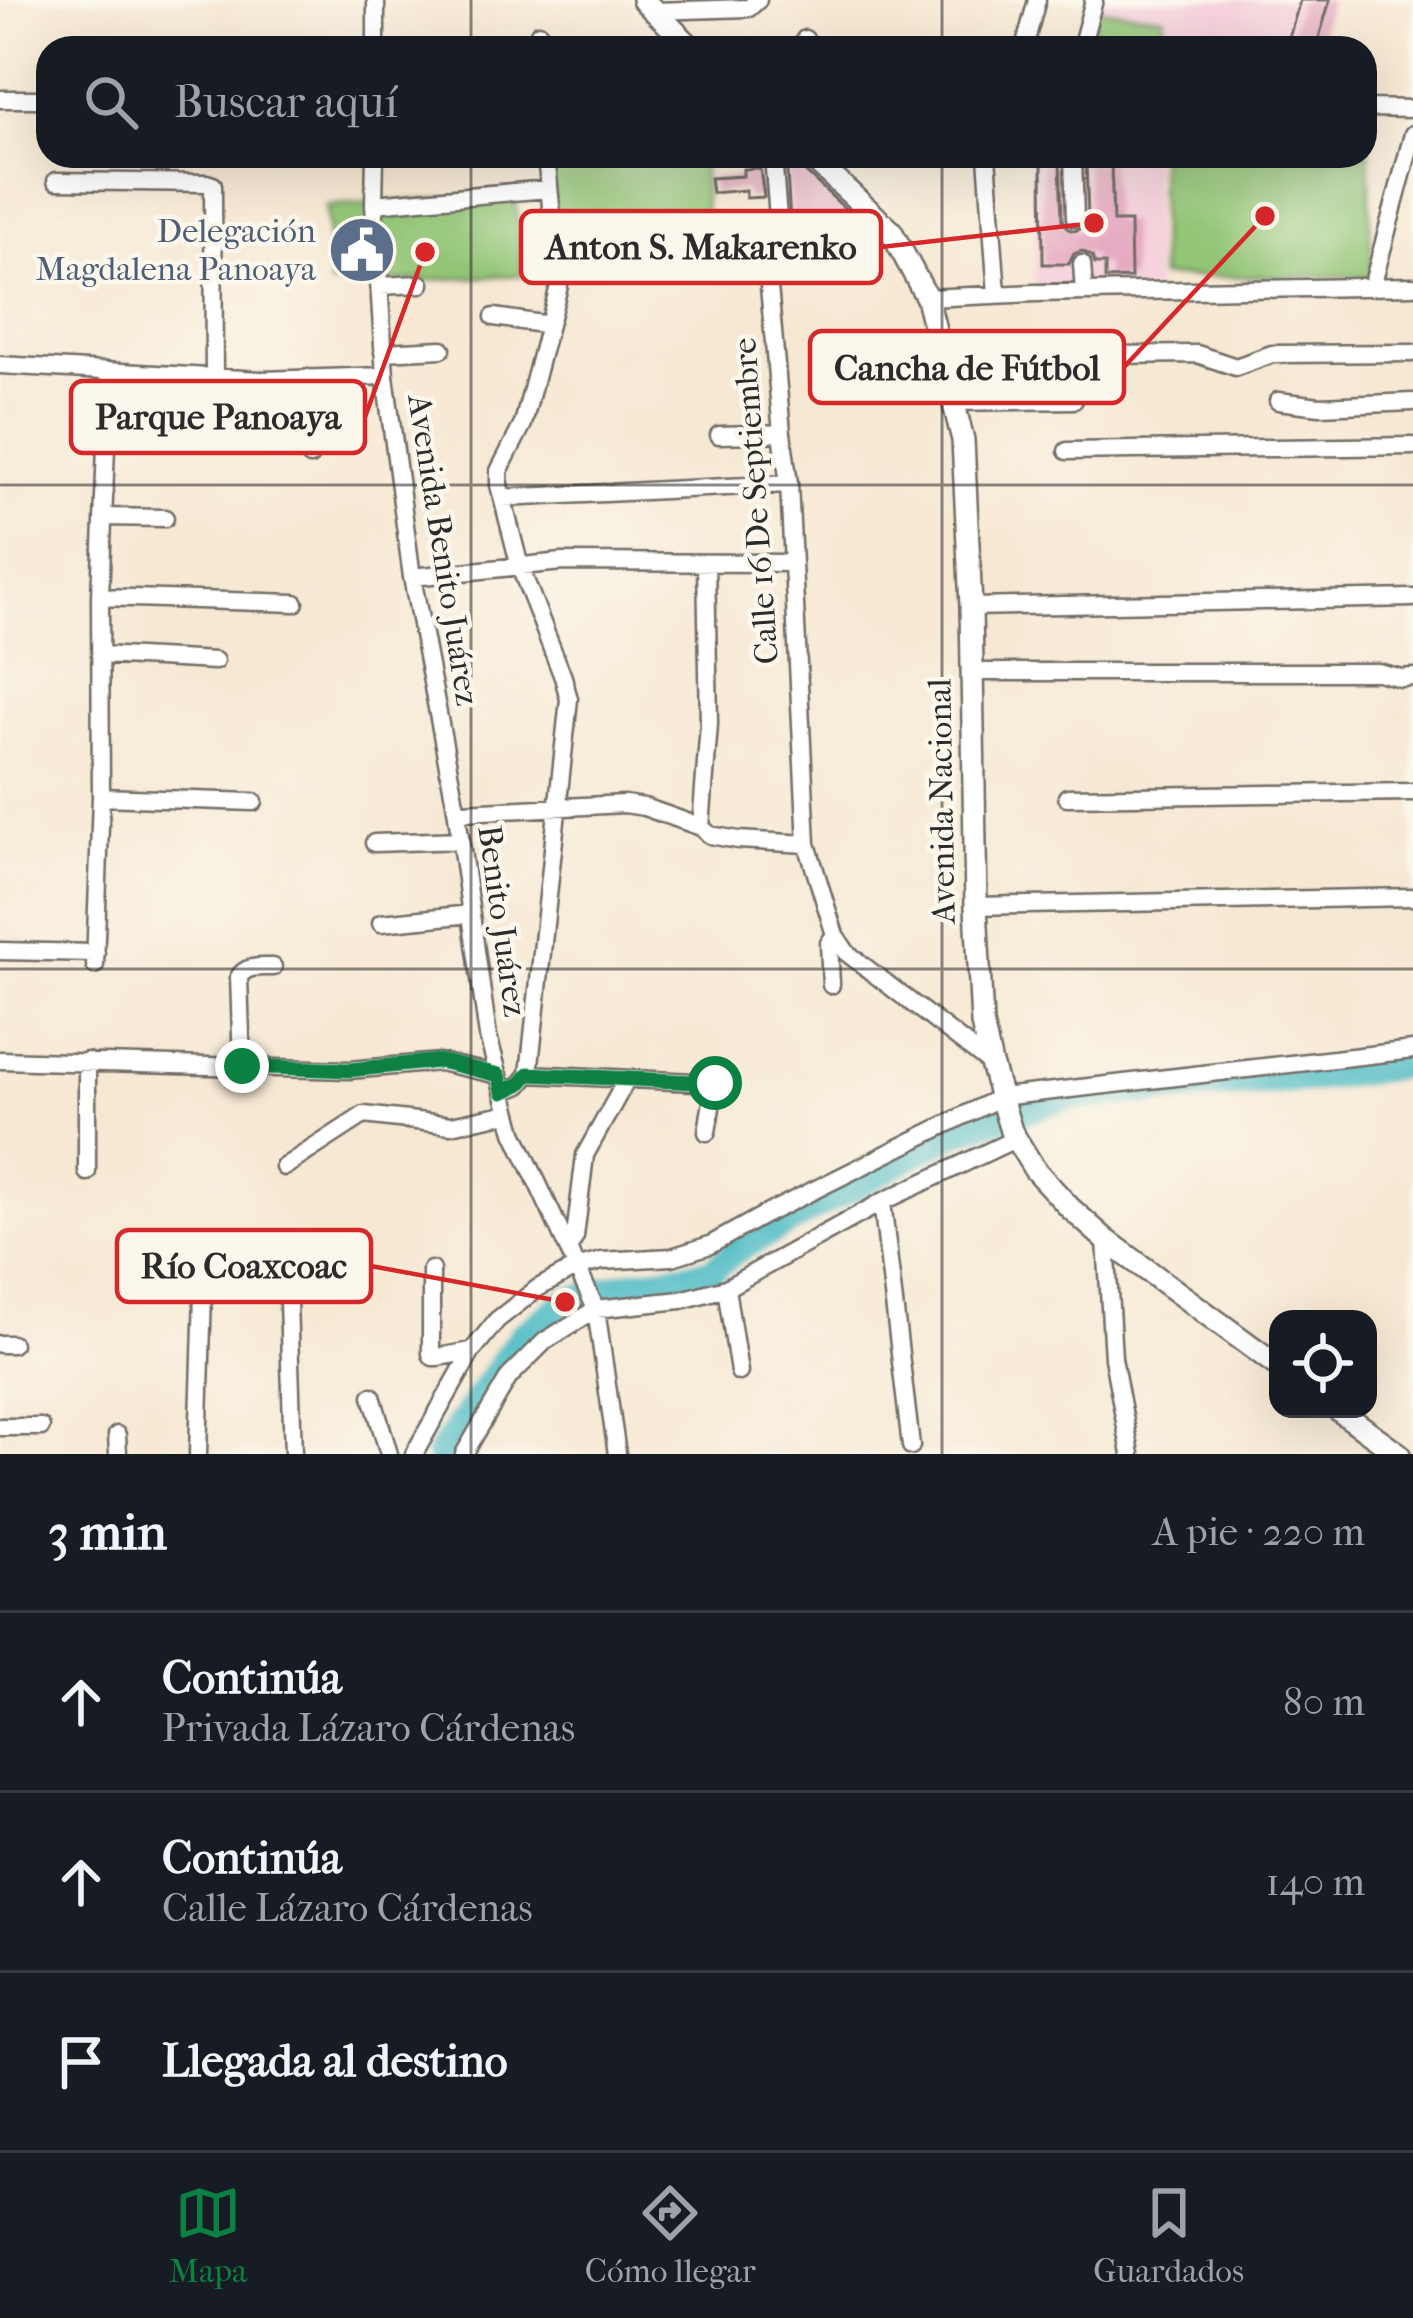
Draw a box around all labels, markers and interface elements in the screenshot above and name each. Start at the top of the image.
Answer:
search box [36,36,1377,168]
icon: search [78,69,144,135]
text: Buscar aquí [174,76,398,129]
callout: Anton S. Makarenko [521,211,881,283]
place label: Delegación Magdalena Panoaya [35,212,317,289]
public building icon: Delegación Magdalena Panoaya [327,215,397,285]
text: Anton S. Makarenko [543,226,857,268]
callout: Cancha de Fútbol [810,331,1124,403]
street label: Calle 16 De Septiembre [725,336,787,666]
text: Cancha de Fútbol [834,347,1100,389]
callout: Parque Panoaya [71,381,365,453]
street label: Avenida Benito Juárez [399,390,487,708]
text: Parque Panoaya [95,396,342,438]
street label: Avenida Nacional [920,678,964,926]
street label: Benito Juárez [469,823,535,1019]
route end [215,1039,269,1093]
route start [688,1056,742,1110]
callout: Río Coaxcoac [117,1230,371,1302]
text: Río Coaxcoac [141,1245,347,1287]
map controls [1269,1310,1377,1418]
button: locate [1269,1310,1377,1418]
text: 3 min [48,1502,167,1562]
text: A pie · 220 m [1153,1509,1365,1555]
text: Continúa [162,1652,342,1705]
icon: ahead [48,1669,114,1735]
text: 80 m [1283,1679,1365,1725]
text: Privada Lázaro Cárdenas [162,1705,575,1751]
text: Continúa [162,1832,342,1885]
icon: ahead [48,1849,114,1915]
text: 140 m [1266,1859,1365,1905]
text: Calle Lázaro Cárdenas [162,1885,533,1931]
icon: arrive [48,2029,114,2095]
text: Llegada al destino [162,2035,508,2088]
tab: Mapa [169,2180,247,2291]
tab: Cómo llegar [585,2180,756,2291]
tab: Guardados [1093,2180,1244,2291]

